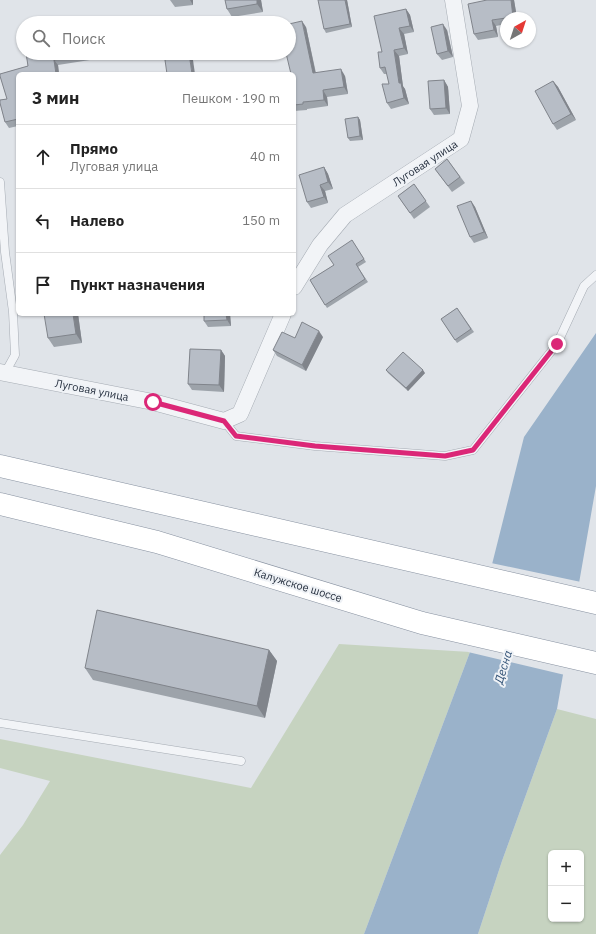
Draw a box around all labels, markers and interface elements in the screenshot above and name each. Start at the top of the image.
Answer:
north arrow [500,12,536,48]
search box [16,16,296,60]
icon: search [30,27,52,49]
text: Поиск [62,29,105,48]
text: 3 мин [32,87,79,109]
text: Пешком · 190 m [182,90,280,107]
street label: Луговая улица [390,137,460,189]
text: Прямо [70,139,118,158]
icon: ahead [32,146,54,168]
text: 40 m [250,148,280,165]
text: Луговая улица [70,158,158,175]
icon: left [32,210,54,232]
text: Налево [70,211,124,230]
text: 150 m [242,212,280,229]
icon: arrive [32,274,54,296]
text: Пункт назначения [70,275,205,294]
route end [548,335,566,353]
street label: Луговая улица [54,376,130,404]
route start [144,393,162,411]
street label: Калужское шоссе [252,565,344,605]
water label: Десна [491,649,515,686]
map controls [548,850,584,922]
button: + [548,850,584,886]
button: − [548,886,584,922]

